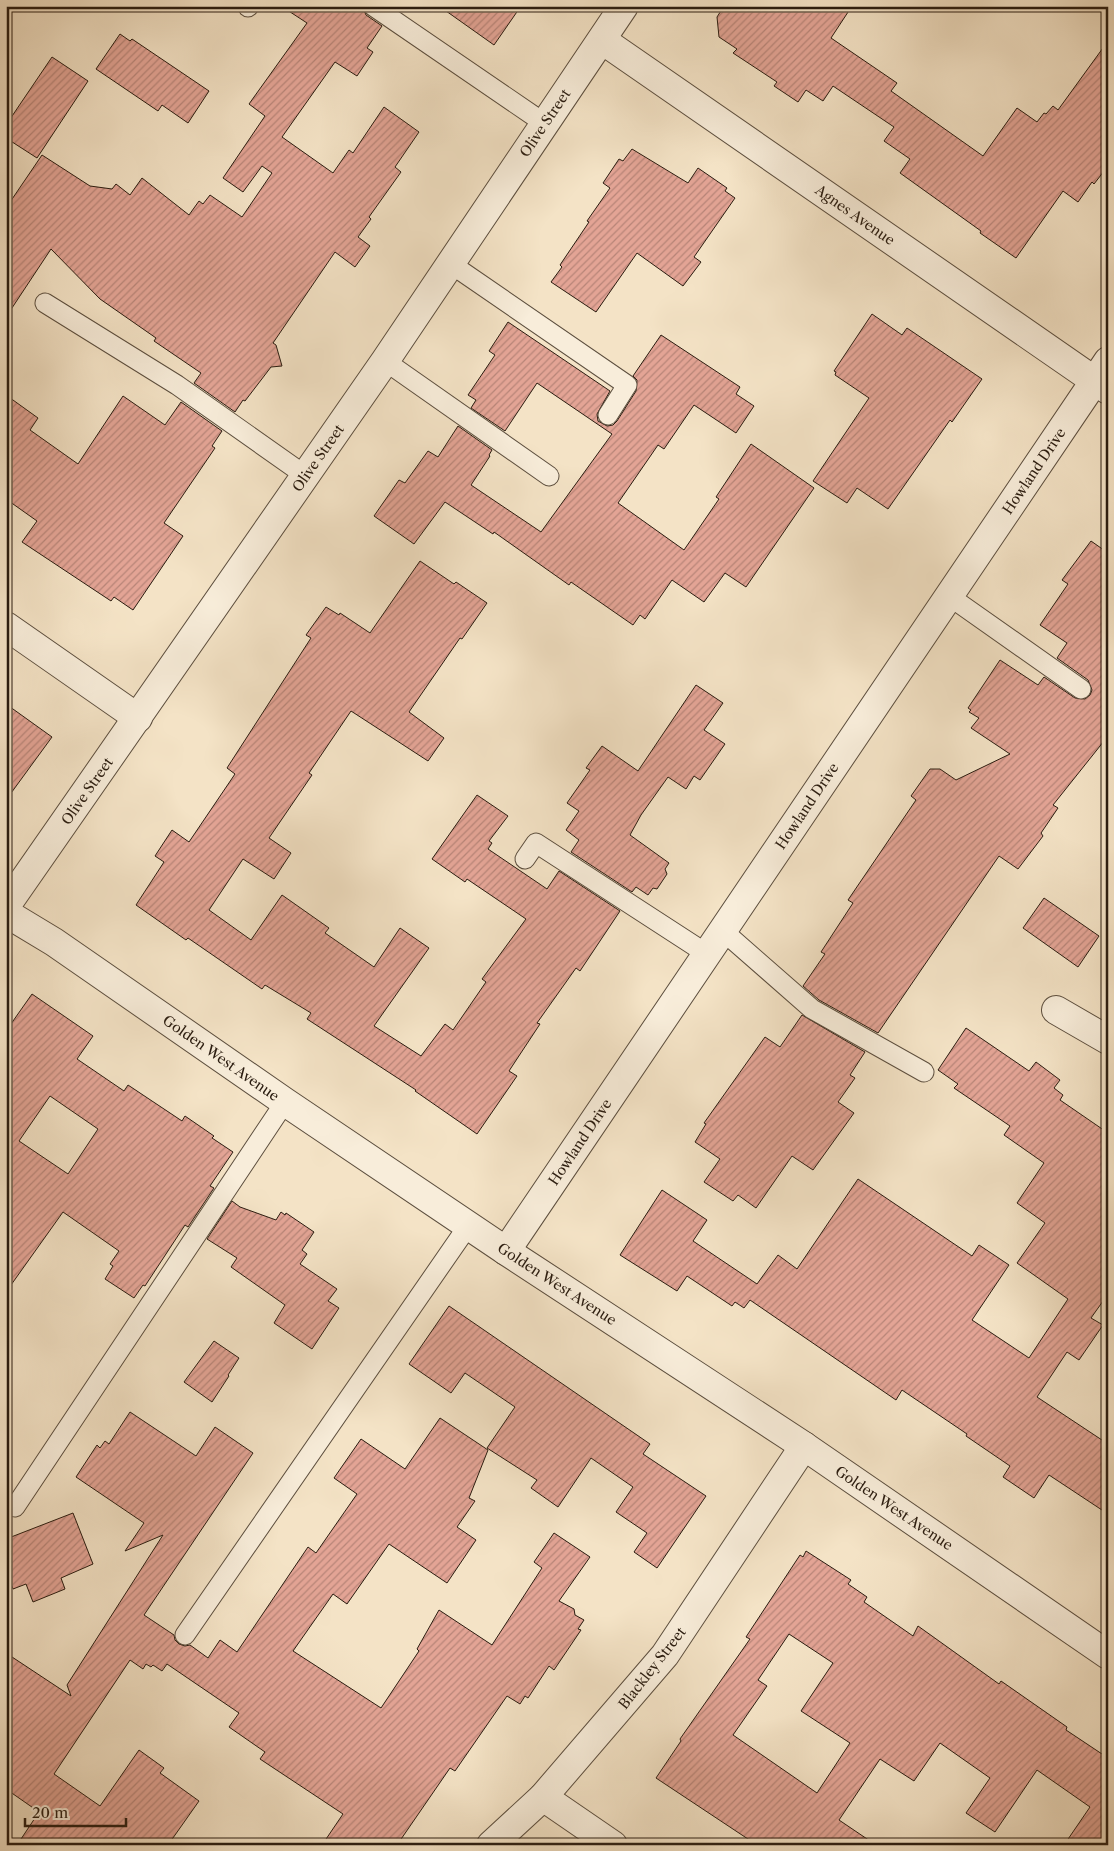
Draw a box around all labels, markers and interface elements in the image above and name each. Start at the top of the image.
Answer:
street label: Olive Street [516,86,574,160]
street label: Agnes Avenue [811,180,899,249]
street label: Olive Street [288,421,348,495]
street label: Howland Drive [998,424,1070,518]
street label: Olive Street [57,754,117,828]
street label: Howland Drive [771,759,843,853]
street label: Golden West Avenue [159,1011,283,1105]
street label: Howland Drive [544,1095,616,1189]
street label: Golden West Avenue [494,1239,620,1329]
street label: Golden West Avenue [832,1462,956,1554]
street label: Blackley Street [614,1623,690,1713]
scale bar [25,1796,126,1828]
text: 20 m [32,1803,68,1822]

